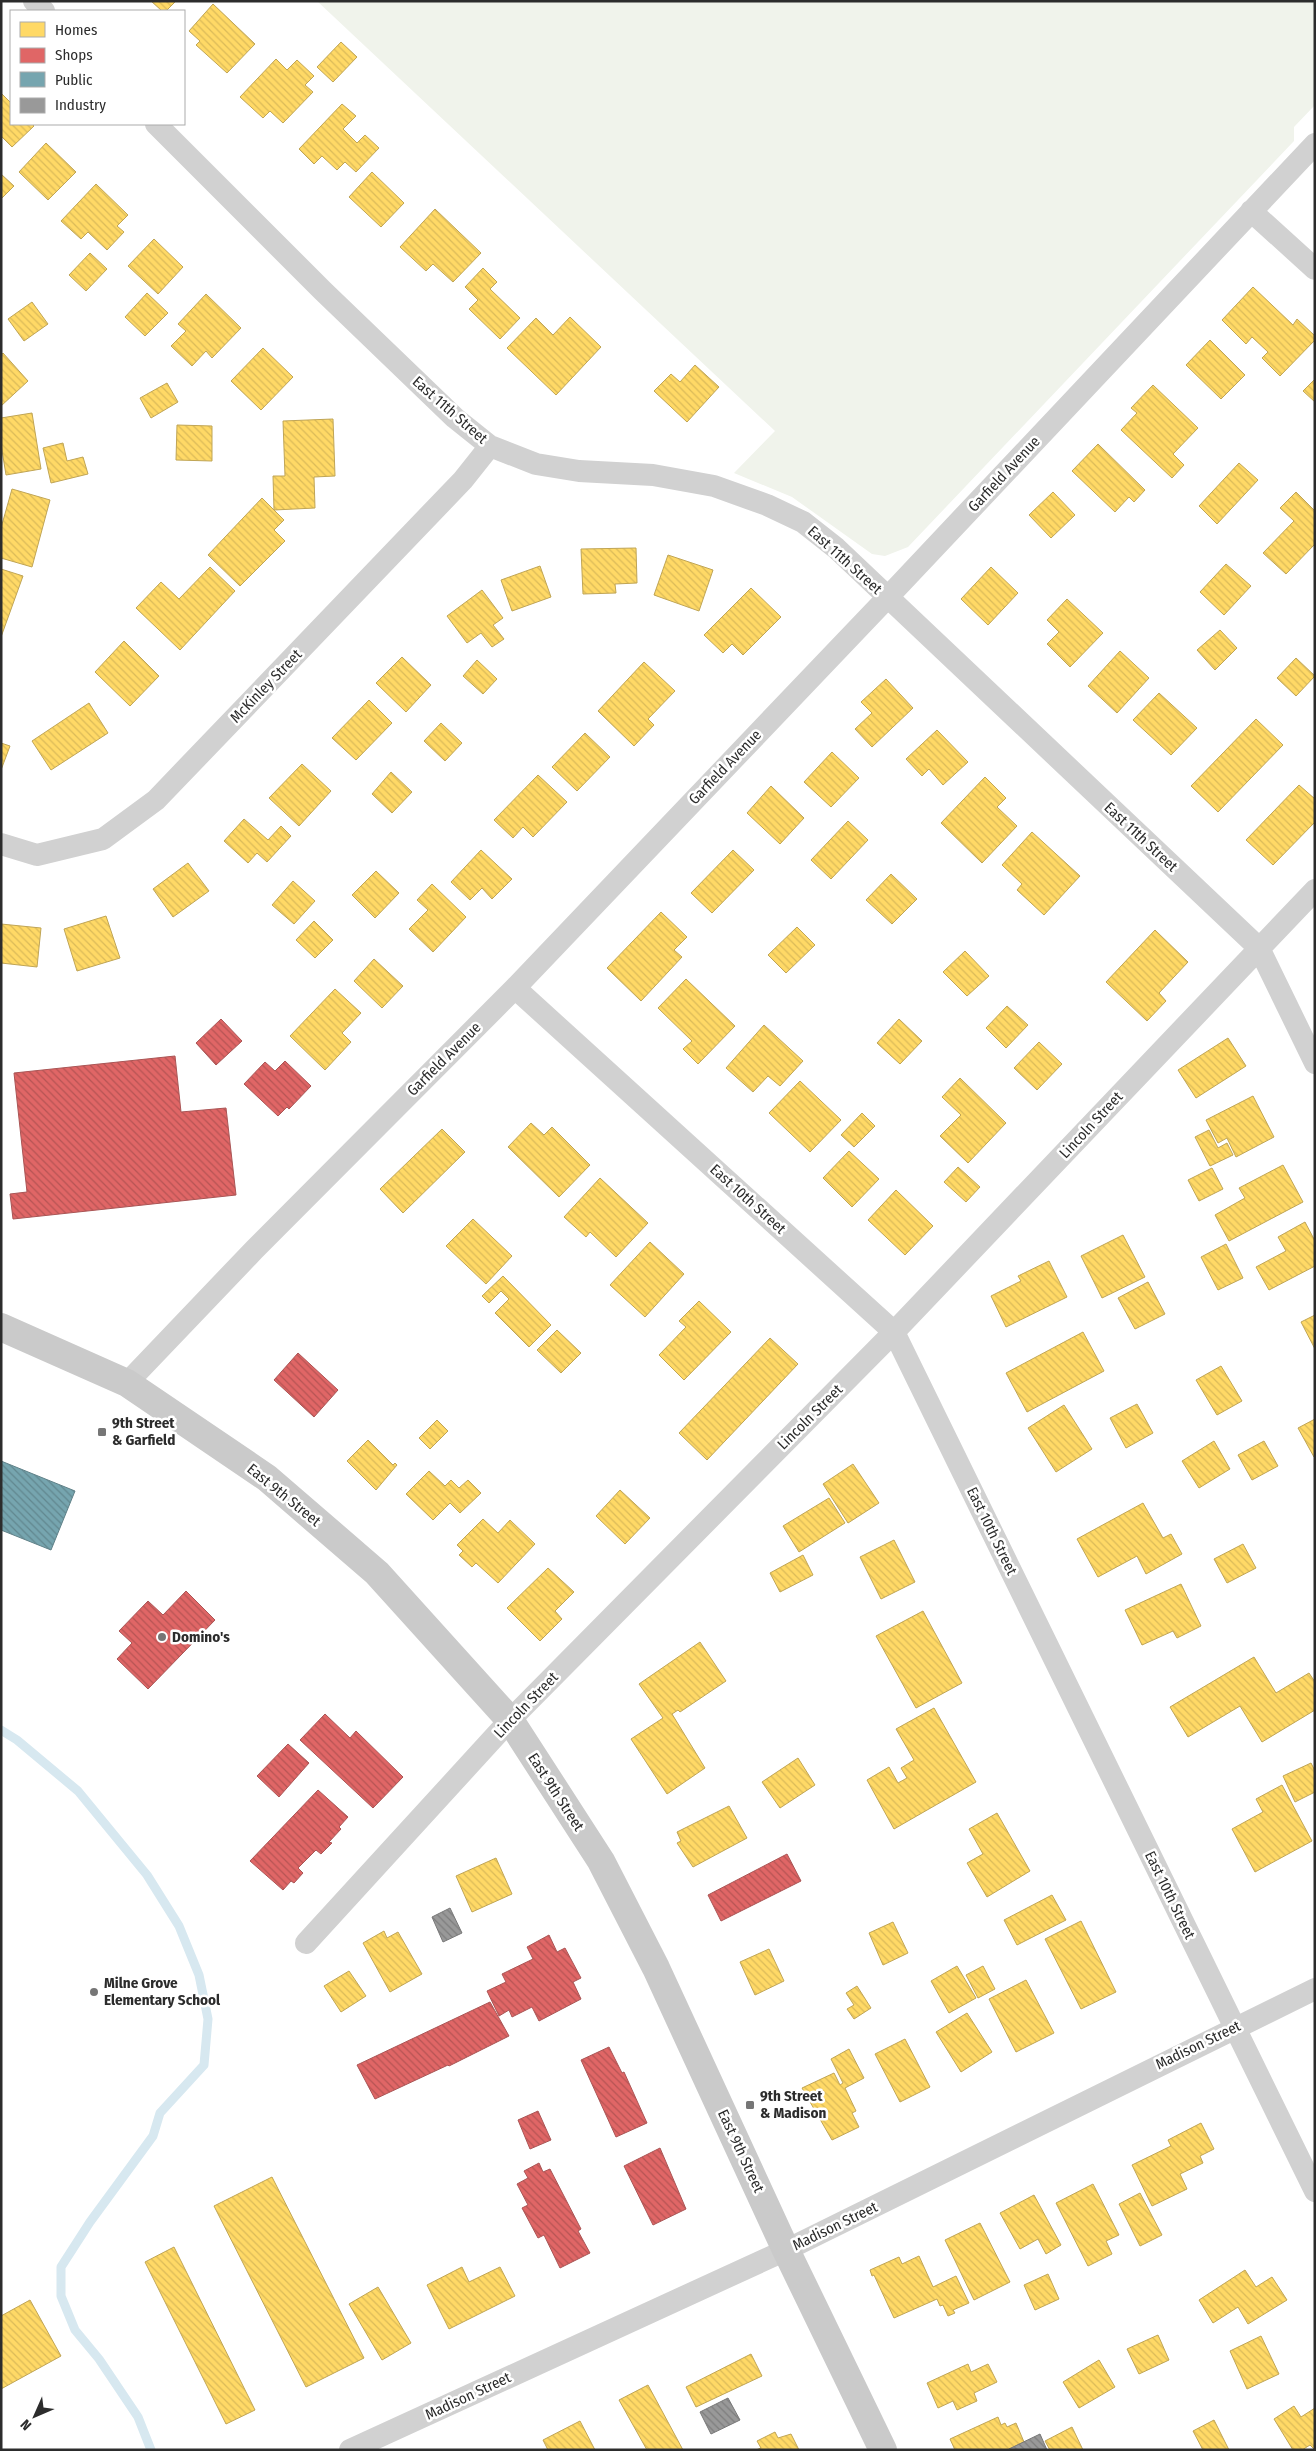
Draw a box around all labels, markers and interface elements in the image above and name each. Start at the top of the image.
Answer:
legend [10,10,185,125]
text: Homes [55,21,97,39]
text: Shops [55,46,93,64]
text: Public [55,71,93,89]
text: Industry [55,96,106,114]
street label: East 11th Street [409,372,491,448]
street label: Garfield Avenue [964,432,1044,516]
street label: East 11th Street [804,522,886,598]
street label: McKinley Street [227,645,306,726]
street label: Garfield Avenue [685,726,765,808]
street label: East 11th Street [1101,798,1181,876]
street label: Garfield Avenue [403,1018,485,1100]
street label: Lincoln Street [1056,1088,1127,1162]
street label: East 10th Street [706,1160,790,1238]
street label: Lincoln Street [774,1381,846,1453]
place label: 9th Street & Garfield [112,1414,175,1449]
marker: 9th Street & Garfield [96,1426,108,1438]
street label: East 9th Street [244,1460,324,1530]
street label: East 10th Street [963,1484,1021,1578]
place label: Domino's [172,1628,230,1646]
marker: Domino's [156,1631,168,1643]
street label: Lincoln Street [490,1668,562,1742]
street label: East 9th Street [524,1750,588,1834]
street label: East 10th Street [1141,1848,1199,1942]
place label: Milne Grove Elementary School [104,1974,221,2009]
marker: Milne Grove Elementary School [88,1986,100,1998]
street label: Madison Street [1153,2017,1244,2073]
place label: 9th Street & Madison [760,2087,826,2122]
marker: 9th Street & Madison [744,2099,756,2111]
street label: East 9th Street [714,2107,768,2195]
street label: Madison Street [790,2198,881,2254]
street label: Madison Street [422,2368,514,2424]
north arrow [10,2391,60,2441]
text: N [17,2416,35,2434]

